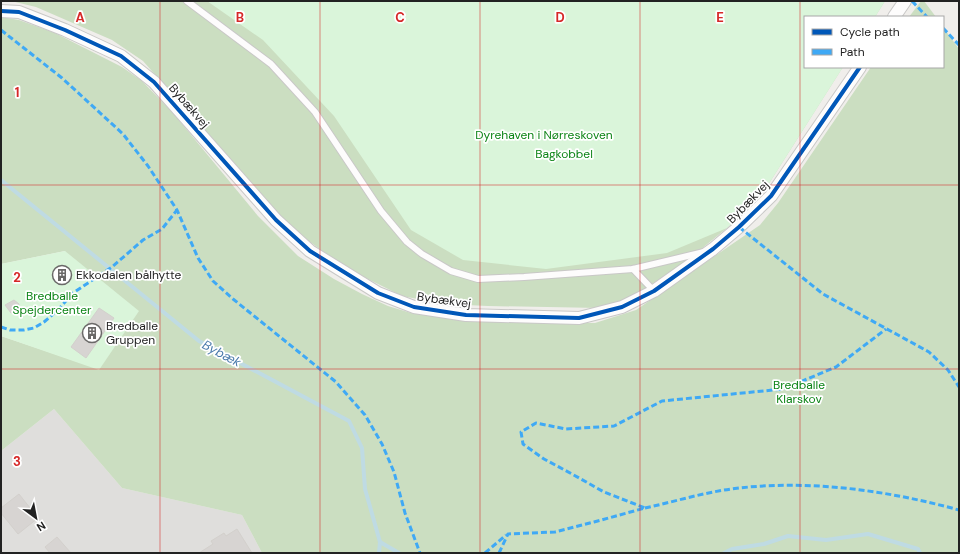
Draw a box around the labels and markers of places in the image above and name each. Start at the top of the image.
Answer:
building icon: Ekkodalen bålhytte [51,264,73,286]
place label: Ekkodalen bålhytte [76,267,182,283]
place label: Bredballe Gruppen [106,318,158,348]
building icon: Bredballe Gruppen [81,322,103,344]

